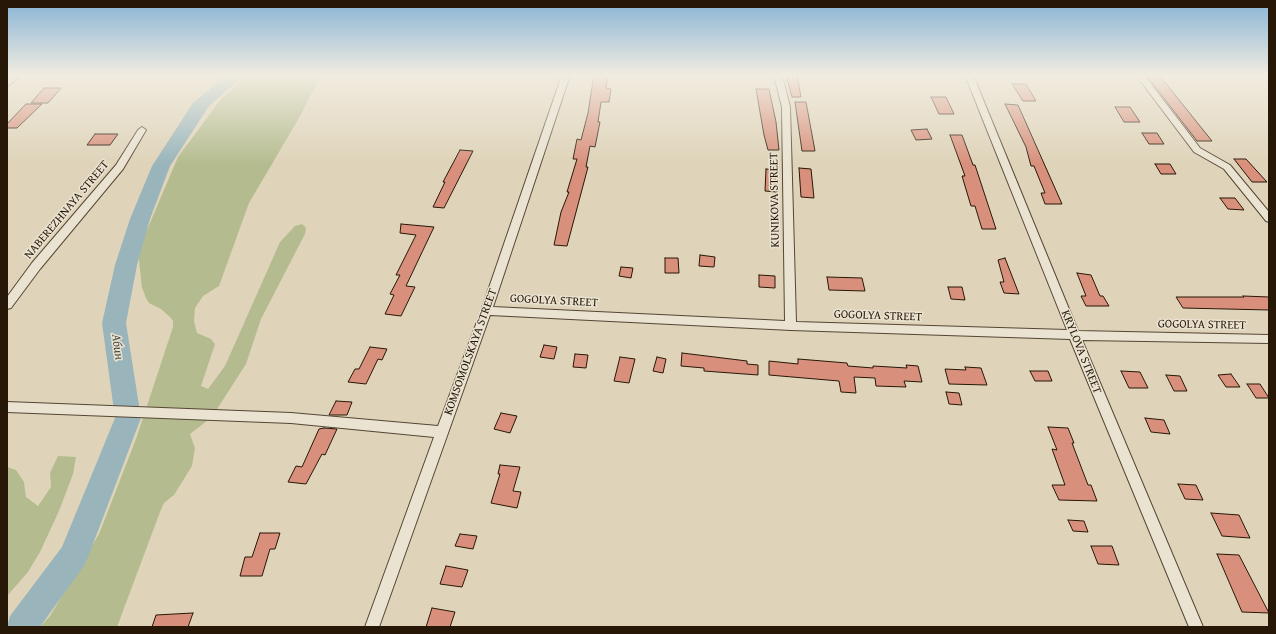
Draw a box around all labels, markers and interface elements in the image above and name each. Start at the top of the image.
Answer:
street label: KUNIKOVA STREET [767,152,783,248]
street label: NABEREZHNAYA STREET [22,158,112,262]
street label: KOMSOMOLSKAYA STREET [441,287,501,417]
street label: GOGOLYA STREET [510,291,598,311]
street label: GOGOLYA STREET [834,307,922,325]
street label: KRYLOVA STREET [1058,308,1104,396]
street label: GOGOLYA STREET [1158,317,1246,333]
water label: Абин [107,333,127,361]

